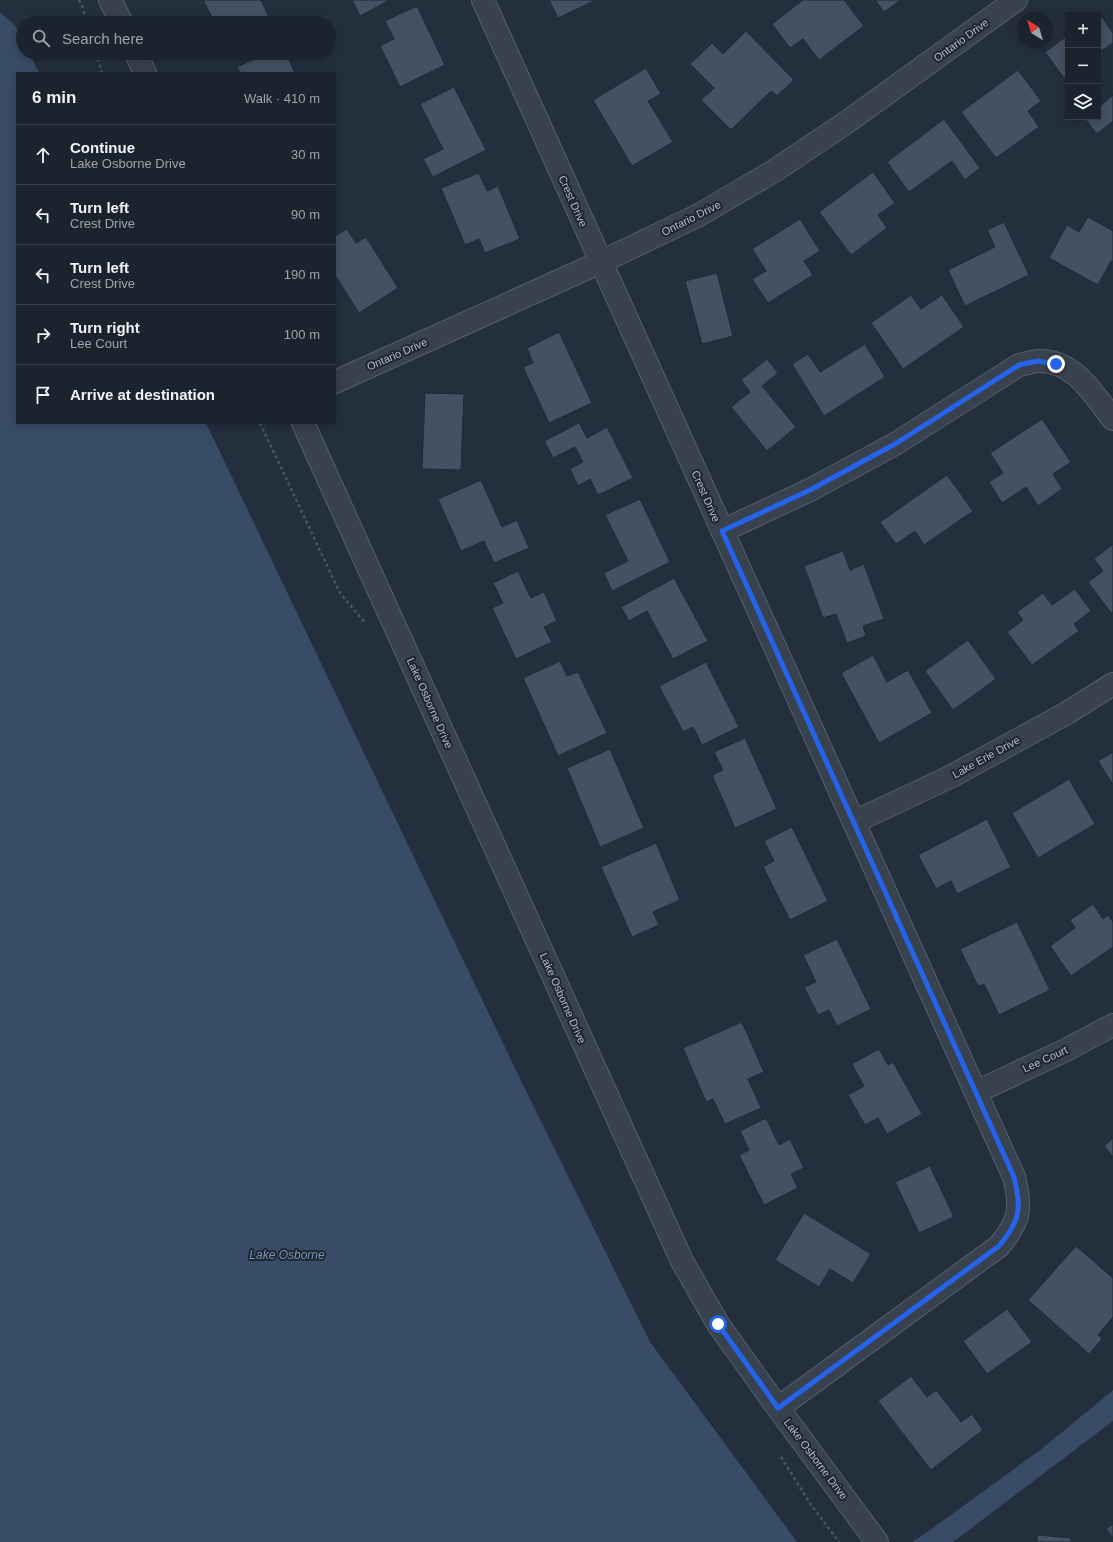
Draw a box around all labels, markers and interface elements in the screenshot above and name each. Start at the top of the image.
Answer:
north arrow [1017,12,1053,48]
map controls [1065,12,1101,120]
button: + [1065,12,1101,48]
search box [16,16,336,60]
street label: Ontario Drive [931,16,991,64]
icon: search [30,27,52,49]
text: Search here [62,30,144,47]
button: − [1065,48,1101,84]
button: layers [1065,84,1101,120]
text: 6 min [32,88,76,107]
text: Walk · 410 m [244,91,320,106]
text: Continue [70,139,135,156]
icon: ahead [32,144,54,166]
text: 30 m [291,147,320,162]
text: Lake Osborne Drive [70,156,186,171]
street label: Crest Drive [556,173,590,229]
street label: Ontario Drive [659,198,723,238]
text: Turn left [70,199,129,216]
icon: left [32,204,54,226]
text: 90 m [291,207,320,222]
text: Crest Drive [70,216,135,231]
text: Turn left [70,259,129,276]
icon: left [32,264,54,286]
text: 190 m [284,267,320,282]
text: Crest Drive [70,276,135,291]
text: Turn right [70,319,140,336]
icon: right [32,324,54,346]
text: 100 m [284,327,320,342]
street label: Ontario Drive [365,335,429,373]
text: Lee Court [70,336,127,351]
route end [1047,355,1065,373]
icon: arrive [32,384,54,406]
text: Arrive at destination [70,386,215,403]
street label: Crest Drive [689,468,723,524]
street label: Lake Osborne Drive [405,656,455,750]
street label: Lake Erie Drive [950,734,1022,780]
street label: Lake Osborne Drive [538,951,588,1045]
street label: Lee Court [1021,1043,1069,1075]
water label: Lake Osborne [249,1248,325,1262]
route start [709,1315,727,1333]
street label: Lake Osborne Drive [782,1416,850,1502]

